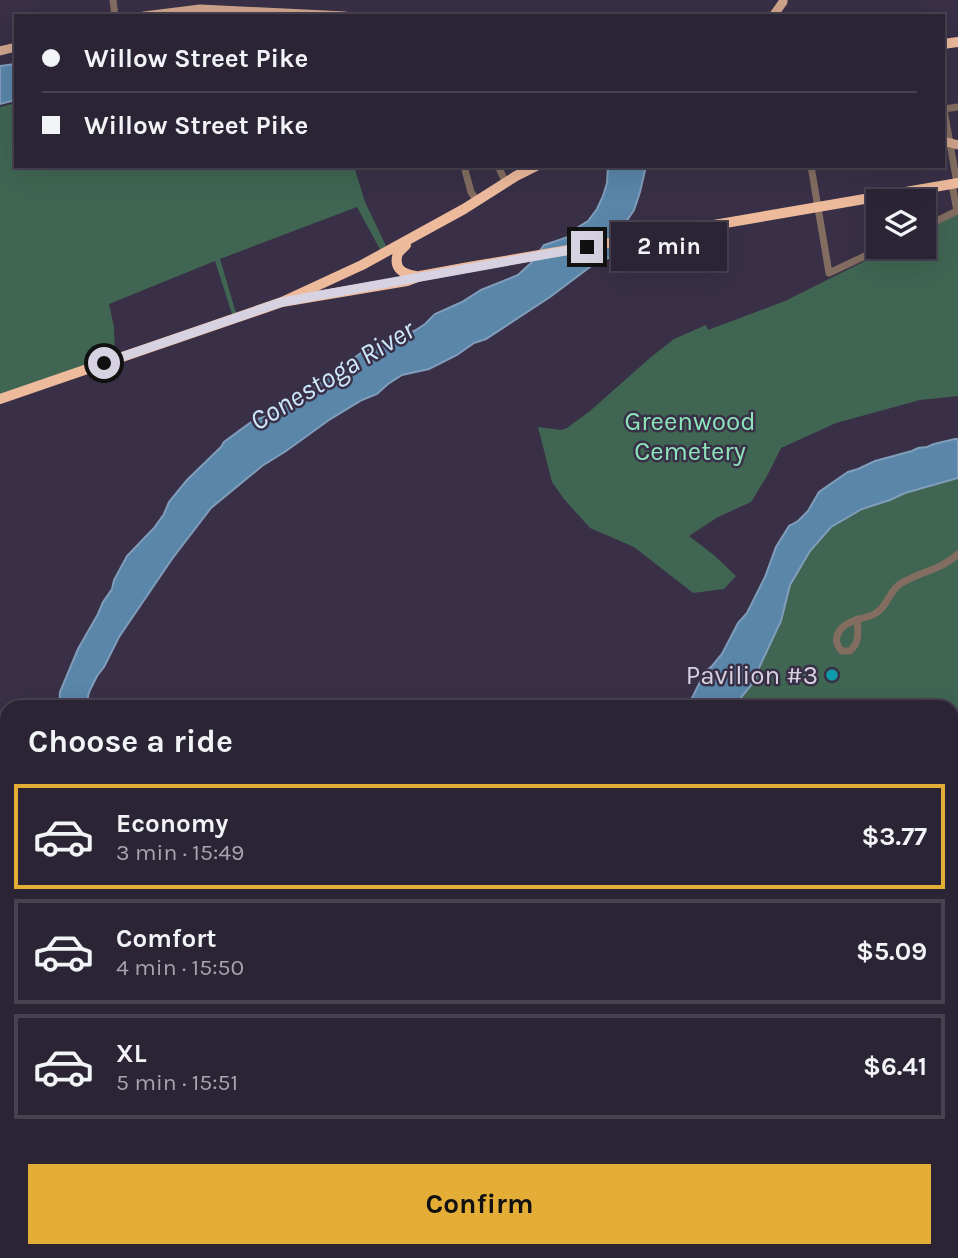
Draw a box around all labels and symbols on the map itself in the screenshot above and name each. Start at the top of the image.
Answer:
callout: 2 min [612,222,727,272]
route end [571,231,603,263]
water label: Conestoga River [244,312,422,437]
route start [88,347,120,379]
park label: Greenwood Cemetery [624,406,756,467]
place label: Pavilion #3 [686,660,818,691]
marker: Pavilion #3 [824,667,840,683]

